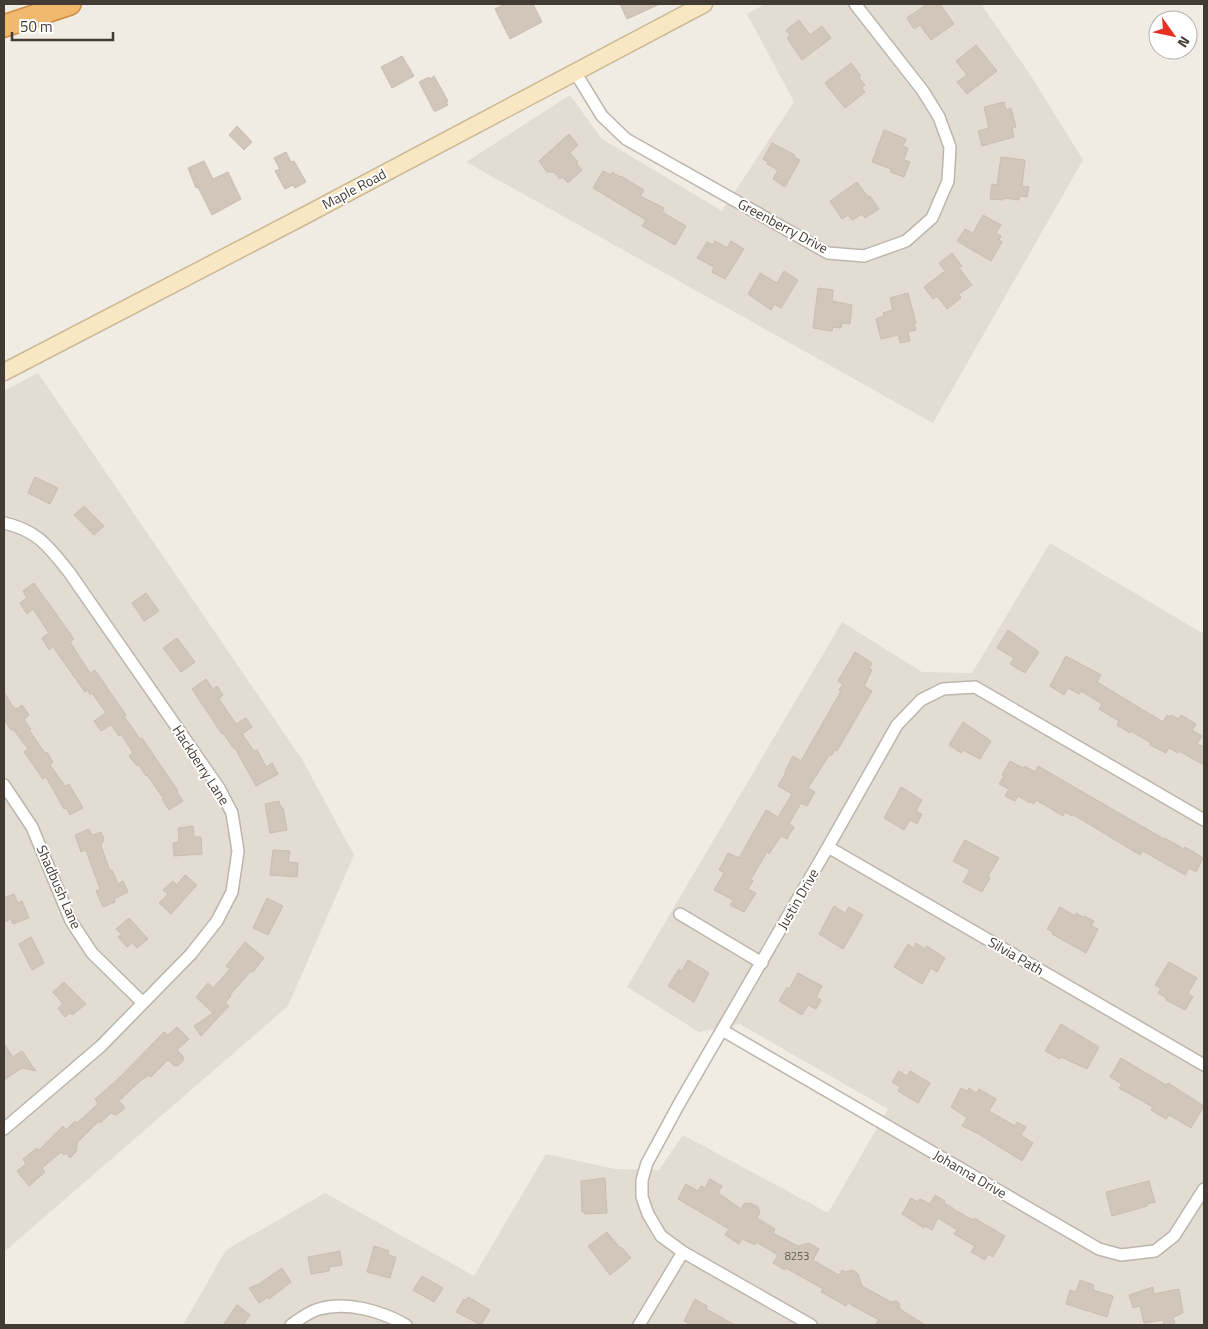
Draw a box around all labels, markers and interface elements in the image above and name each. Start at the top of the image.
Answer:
scale bar [12,10,114,42]
north arrow [1148,10,1198,60]
text: 50 m [20,15,53,38]
text: N [1173,33,1196,52]
street label: Maple Road [318,163,390,214]
street label: Greenberry Drive [734,193,832,258]
street label: Hackberry Lane [168,721,235,809]
street label: Shadbush Lane [32,842,87,932]
street label: Justin Drive [772,864,823,933]
street label: Silvia Path [984,931,1048,980]
street label: Johanna Drive [930,1144,1011,1203]
house number: 8253 [785,1248,809,1264]

